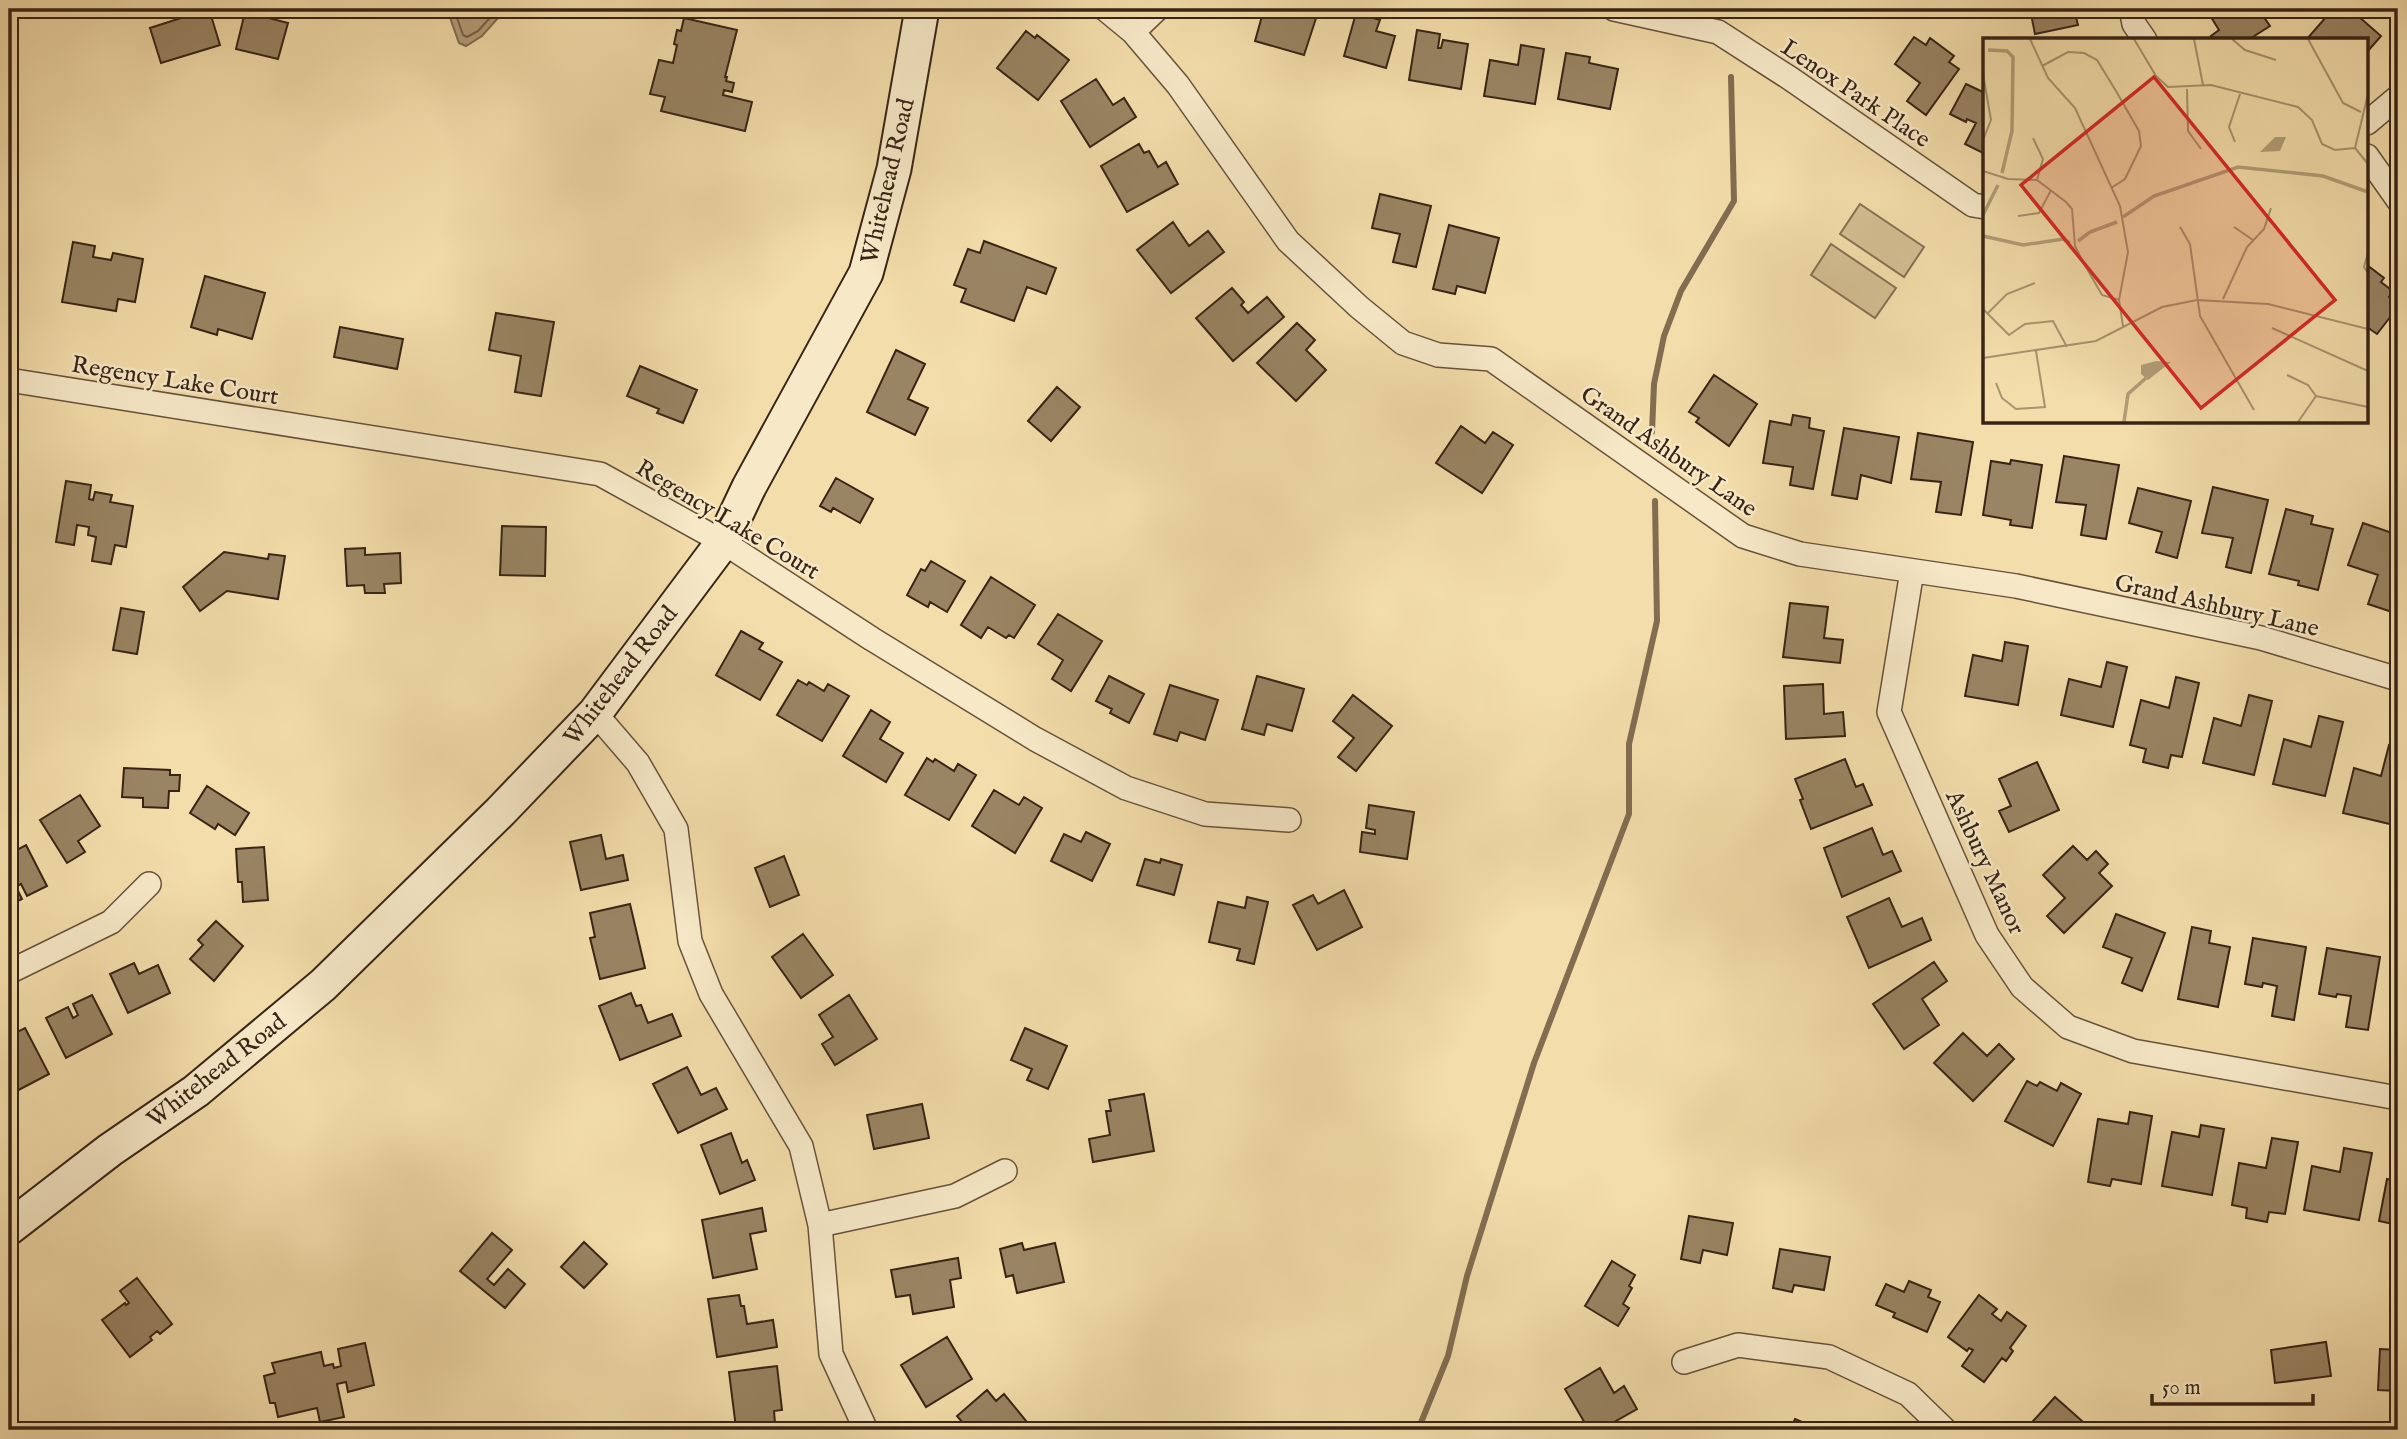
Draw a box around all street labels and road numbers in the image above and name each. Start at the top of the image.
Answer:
street label: Lenox Park Place [1774,33,1936,156]
street label: Whitehead Road [854,95,923,267]
street label: Regency Lake Court [69,350,281,413]
street label: Grand Ashbury Lane [1574,380,1763,525]
street label: Regency Lake Court [630,453,825,587]
street label: Grand Ashbury Lane [2111,568,2322,645]
street label: Whitehead Road [557,600,685,752]
street label: Ashbury Manor [1937,785,2032,940]
street label: Whitehead Road [141,1007,293,1135]

